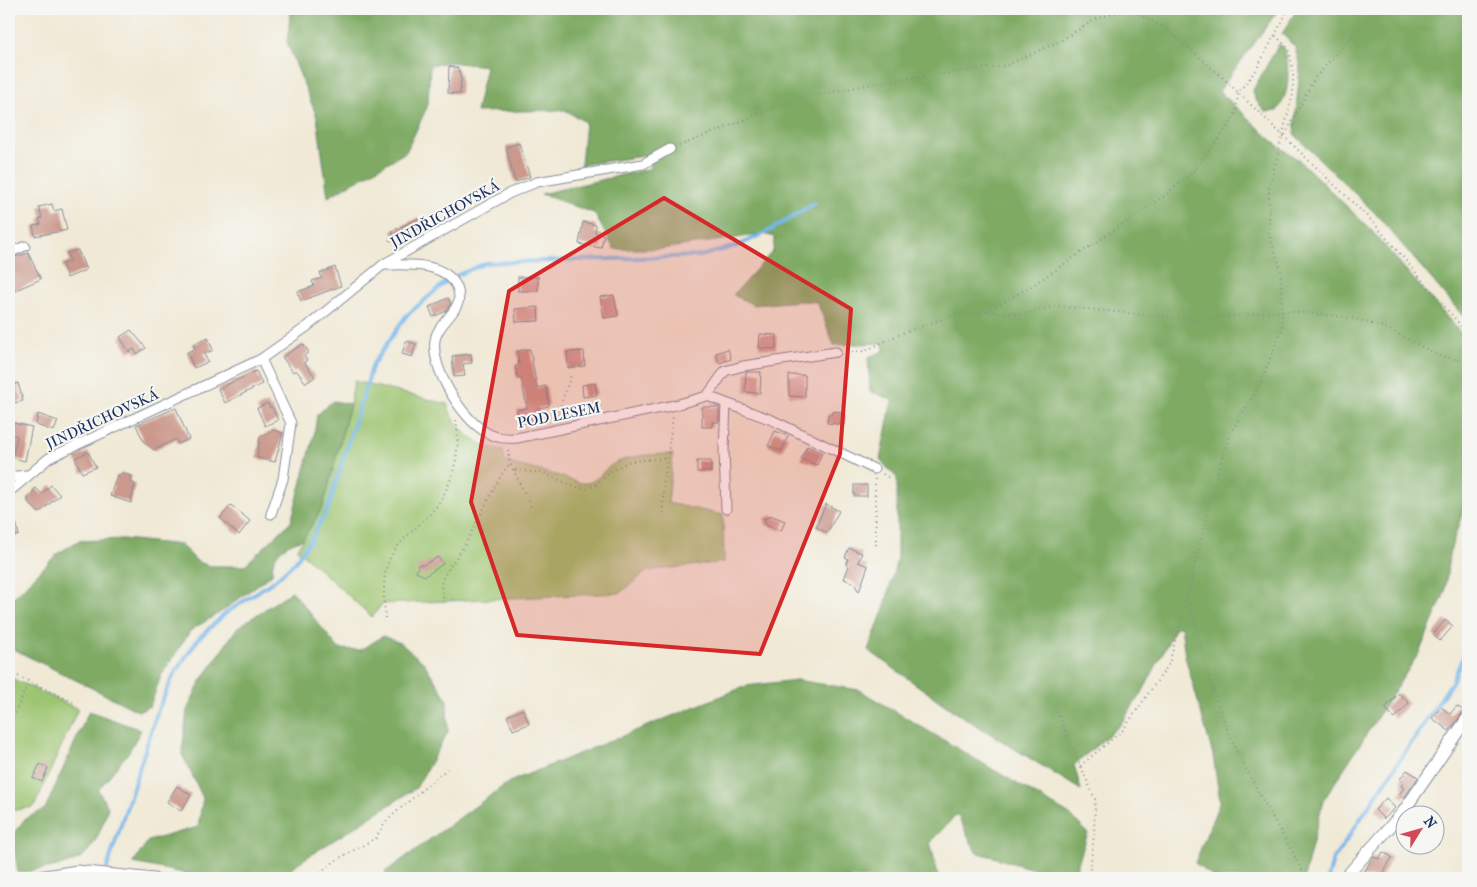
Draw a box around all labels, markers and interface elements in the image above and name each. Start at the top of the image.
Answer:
street label: JINDŘICHOVSKÁ [386,176,503,252]
street label: JINDŘICHOVSKÁ [42,385,161,453]
street label: POD LESEM [516,398,602,432]
north arrow [1394,804,1444,854]
text: N [1420,813,1440,832]

